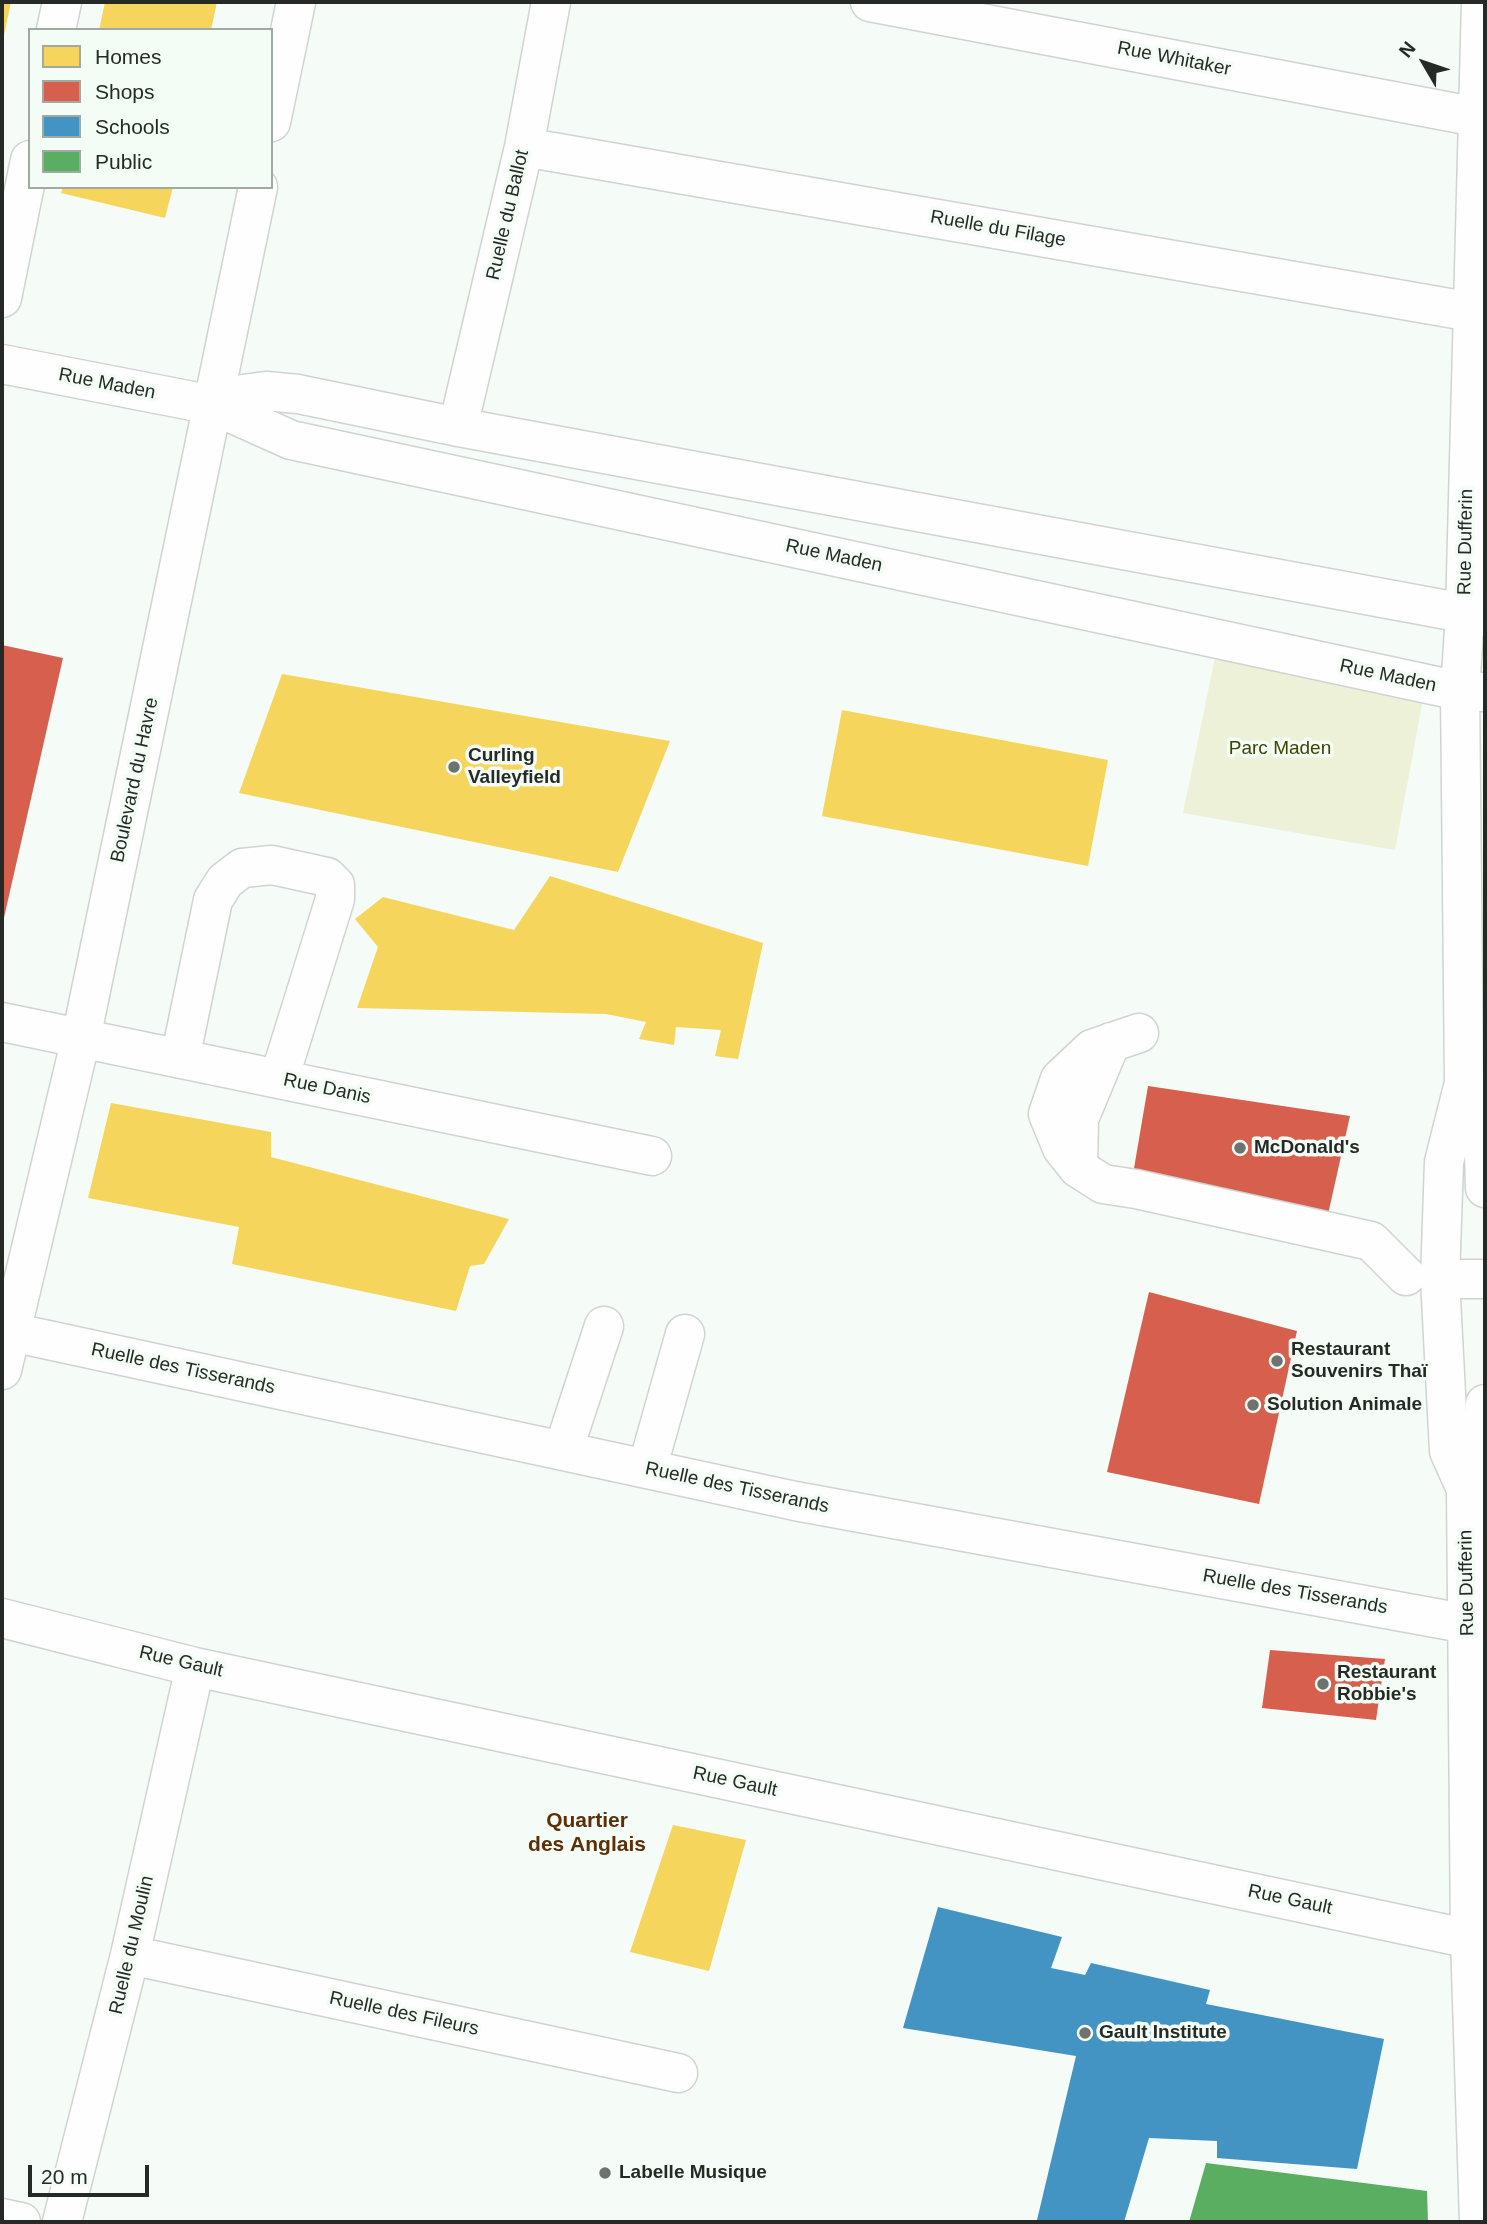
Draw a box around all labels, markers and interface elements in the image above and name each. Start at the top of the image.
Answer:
legend [28,28,273,189]
north arrow [1389,28,1459,98]
street label: Rue Whitaker [1115,37,1233,81]
text: N [1395,38,1420,61]
text: Homes [95,45,162,68]
text: Shops [95,80,155,103]
text: Schools [95,115,170,138]
street label: Ruelle du Ballot [482,148,534,282]
text: Public [95,150,152,173]
street label: Ruelle du Filage [928,206,1068,252]
street label: Rue Maden [57,363,157,405]
street label: Rue Dufferin [1454,489,1478,595]
street label: Rue Maden [784,535,884,577]
street label: Rue Maden [1338,655,1438,697]
street label: Boulevard du Havre [106,696,164,864]
park label: Parc Maden [1229,738,1331,760]
place label: Curling Valleyfield [468,745,561,789]
marker: Curling Valleyfield [446,759,462,775]
street label: Rue Danis [281,1069,373,1109]
place label: McDonald's [1254,1137,1360,1159]
marker: McDonald's [1232,1140,1248,1156]
street label: Ruelle des Tisserands [89,1338,277,1400]
place label: Restaurant Souvenirs Thaï [1291,1339,1427,1383]
marker: Restaurant Souvenirs Thaï [1269,1353,1285,1369]
place label: Solution Animale [1267,1394,1422,1416]
marker: Solution Animale [1245,1397,1261,1413]
street label: Ruelle des Tisserands [643,1457,831,1519]
street label: Rue Dufferin [1455,1530,1479,1636]
street label: Ruelle des Tisserands [1201,1565,1389,1619]
street label: Rue Gault [137,1641,225,1683]
place label: Restaurant Robbie's [1337,1662,1436,1706]
marker: Restaurant Robbie's [1315,1676,1331,1692]
street label: Rue Gault [691,1762,779,1802]
district label: Quartier des Anglais [528,1808,646,1858]
street label: Ruelle du Moulin [105,1873,159,2017]
street label: Rue Gault [1246,1880,1334,1920]
street label: Ruelle des Fileurs [327,1987,481,2041]
place label: Gault Institute [1099,2022,1227,2044]
marker: Gault Institute [1077,2025,1093,2041]
scale bar [32,2150,152,2194]
place label: Labelle Musique [619,2162,767,2184]
text: 20 m [41,2165,88,2188]
marker: Labelle Musique [597,2165,613,2181]

